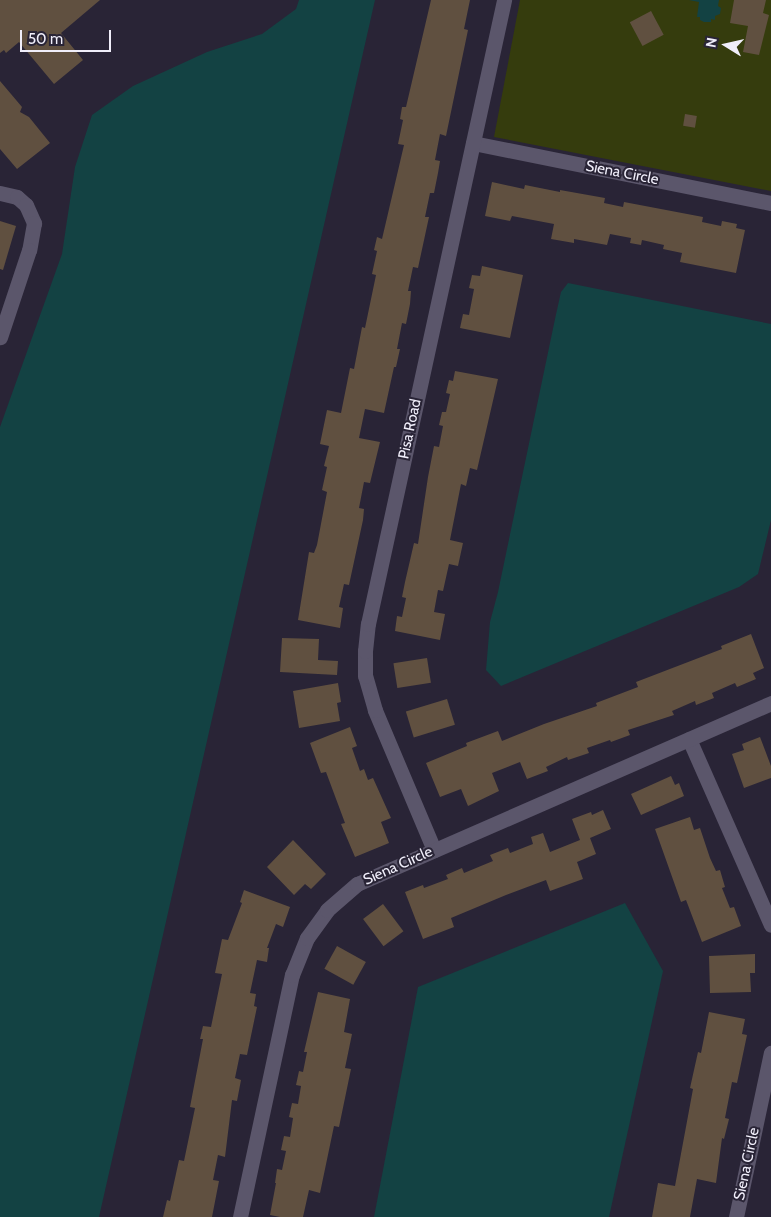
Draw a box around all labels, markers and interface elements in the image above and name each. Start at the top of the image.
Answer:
scale bar [22,20,114,52]
north arrow [701,20,751,70]
text: 50 m [28,30,63,48]
text: N [702,36,721,49]
street label: Siena Circle [584,157,660,189]
street label: Pisa Road [395,397,425,461]
street label: Siena Circle [361,843,435,889]
street label: Siena Circle [731,1126,763,1202]

